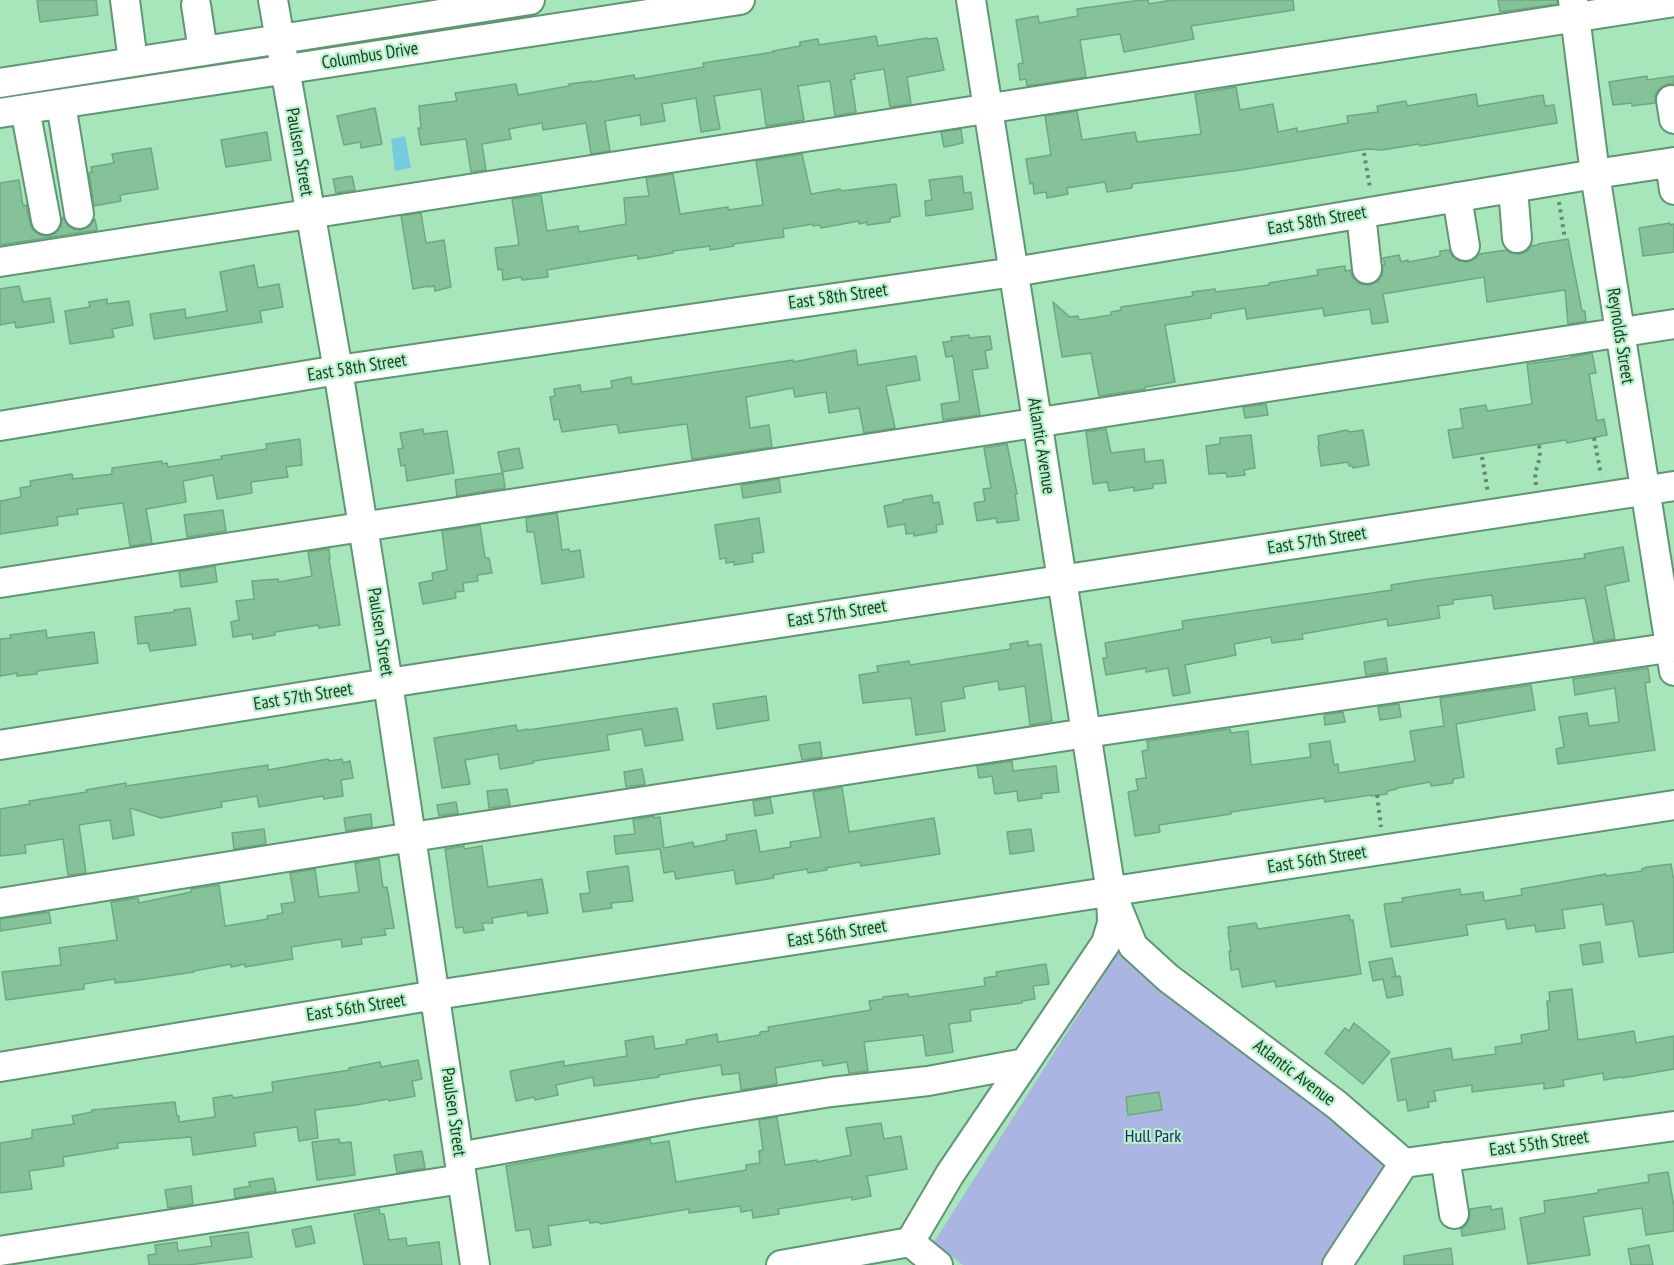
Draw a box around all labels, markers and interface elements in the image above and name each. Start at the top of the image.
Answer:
street label: Columbus Drive [320,38,420,74]
street label: Paulsen Street [281,106,317,198]
street label: East 58th Street [1266,202,1368,240]
street label: East 58th Street [787,279,889,315]
street label: Reynolds Street [1602,287,1638,385]
street label: East 58th Street [306,350,408,386]
street label: Atlantic Avenue [1023,396,1059,496]
street label: East 57th Street [1266,523,1368,559]
street label: Paulsen Street [362,586,398,678]
street label: East 57th Street [786,596,888,632]
street label: East 57th Street [252,679,354,715]
street label: East 56th Street [1266,842,1368,878]
street label: East 56th Street [786,916,888,952]
street label: East 56th Street [305,990,407,1026]
street label: Atlantic Avenue [1249,1035,1339,1111]
street label: Paulsen Street [436,1066,470,1158]
park label: Hull Park [1125,1126,1181,1148]
street label: East 55th Street [1488,1126,1590,1162]

